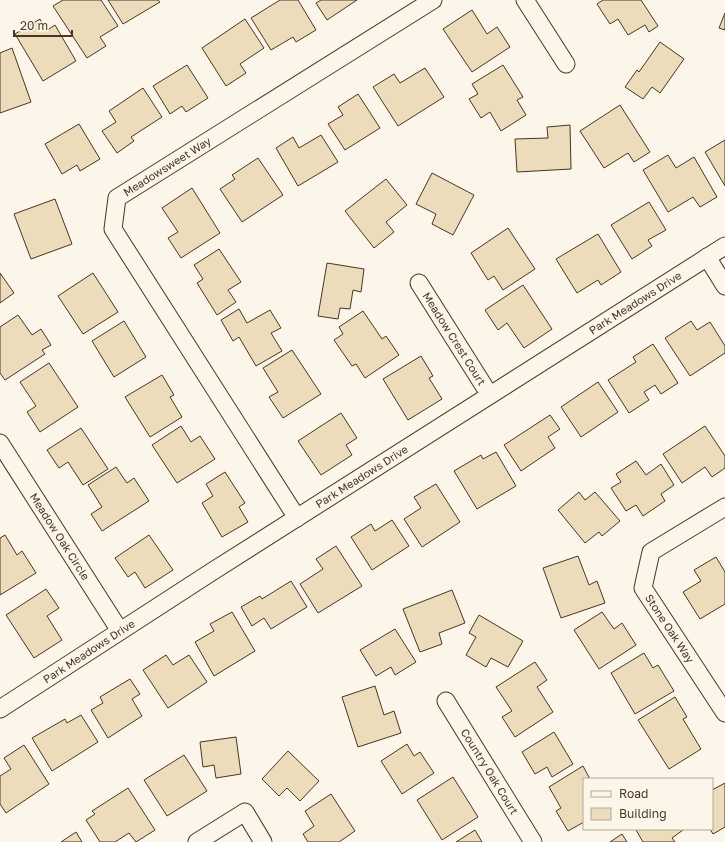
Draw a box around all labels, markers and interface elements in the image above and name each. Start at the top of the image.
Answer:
scale bar [14,12,72,38]
text: 20 m [20,18,48,33]
street label: Meadowsweet Way [121,134,213,199]
street label: Park Meadows Drive [586,268,684,337]
street label: Meadow Crest Court [420,290,489,388]
street label: Park Meadows Drive [313,442,410,510]
street label: Meadow Oak Circle [28,490,93,582]
street label: Stone Oak Way [643,592,697,665]
street label: Park Meadows Drive [40,616,137,685]
street label: Country Oak Court [459,726,521,817]
legend [583,778,713,830]
text: Road [619,786,648,801]
text: Building [619,806,667,821]

